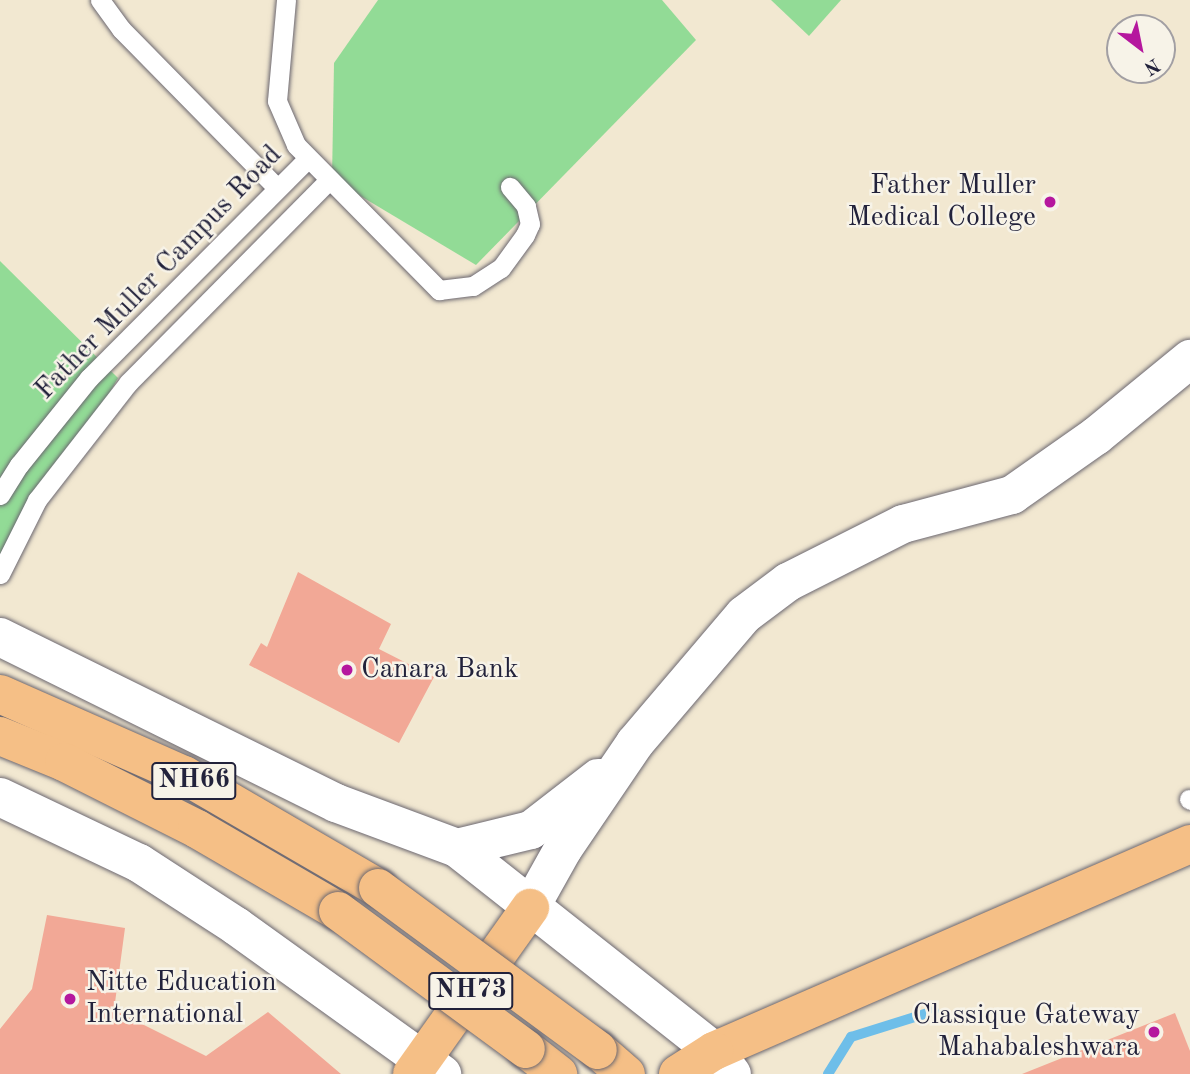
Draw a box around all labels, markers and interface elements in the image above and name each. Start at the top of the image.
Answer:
north arrow [1106,14,1176,84]
text: N [1140,54,1163,77]
street label: Father Muller Campus Road [29,139,289,407]
place label: Father Muller Medical College [847,169,1036,235]
marker: Father Muller Medical College [1042,194,1058,210]
place label: Canara Bank [361,653,519,687]
marker: Canara Bank [339,662,355,678]
road number: NH66 [150,758,238,804]
place label: Nitte Education International [86,966,277,1032]
road number: NH73 [427,968,515,1014]
marker: Nitte Education International [60,989,80,1009]
place label: Classique Gateway Mahabaleshwara [913,999,1140,1065]
marker: Classique Gateway Mahabaleshwara [1146,1024,1162,1040]

